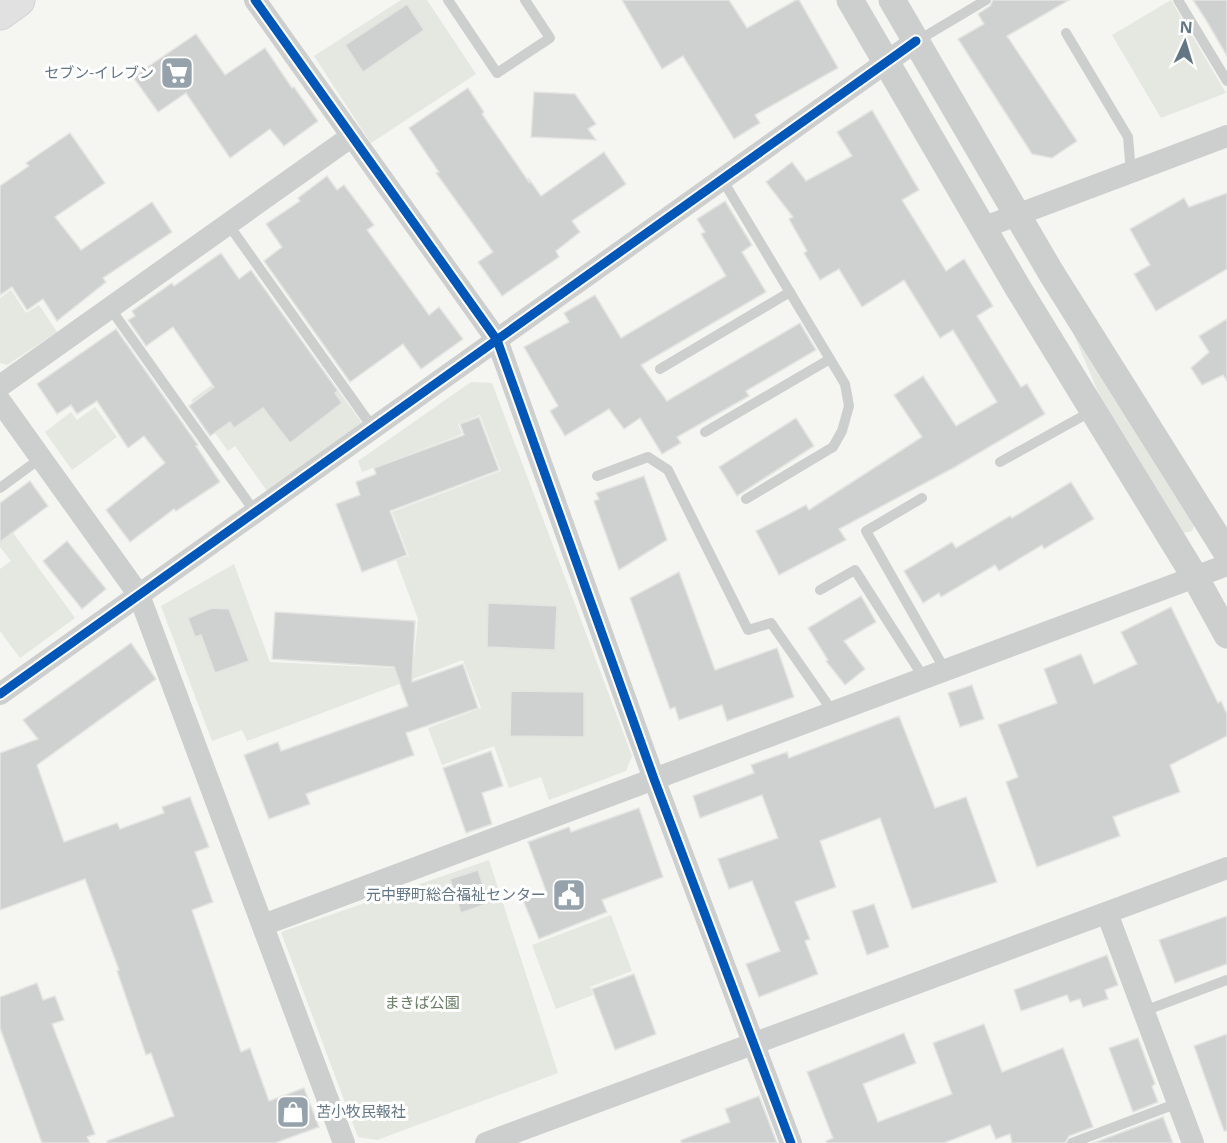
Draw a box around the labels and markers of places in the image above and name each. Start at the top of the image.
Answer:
supermarket icon: セブン-イレブン [159,55,195,91]
place label: セブン-イレブン [44,62,154,82]
public building icon: 元中野町総合福祉センター [551,877,587,913]
place label: 元中野町総合福祉センター [366,884,546,904]
shop icon: 苫小牧民報社 [275,1094,311,1130]
place label: 苫小牧民報社 [316,1101,406,1121]

